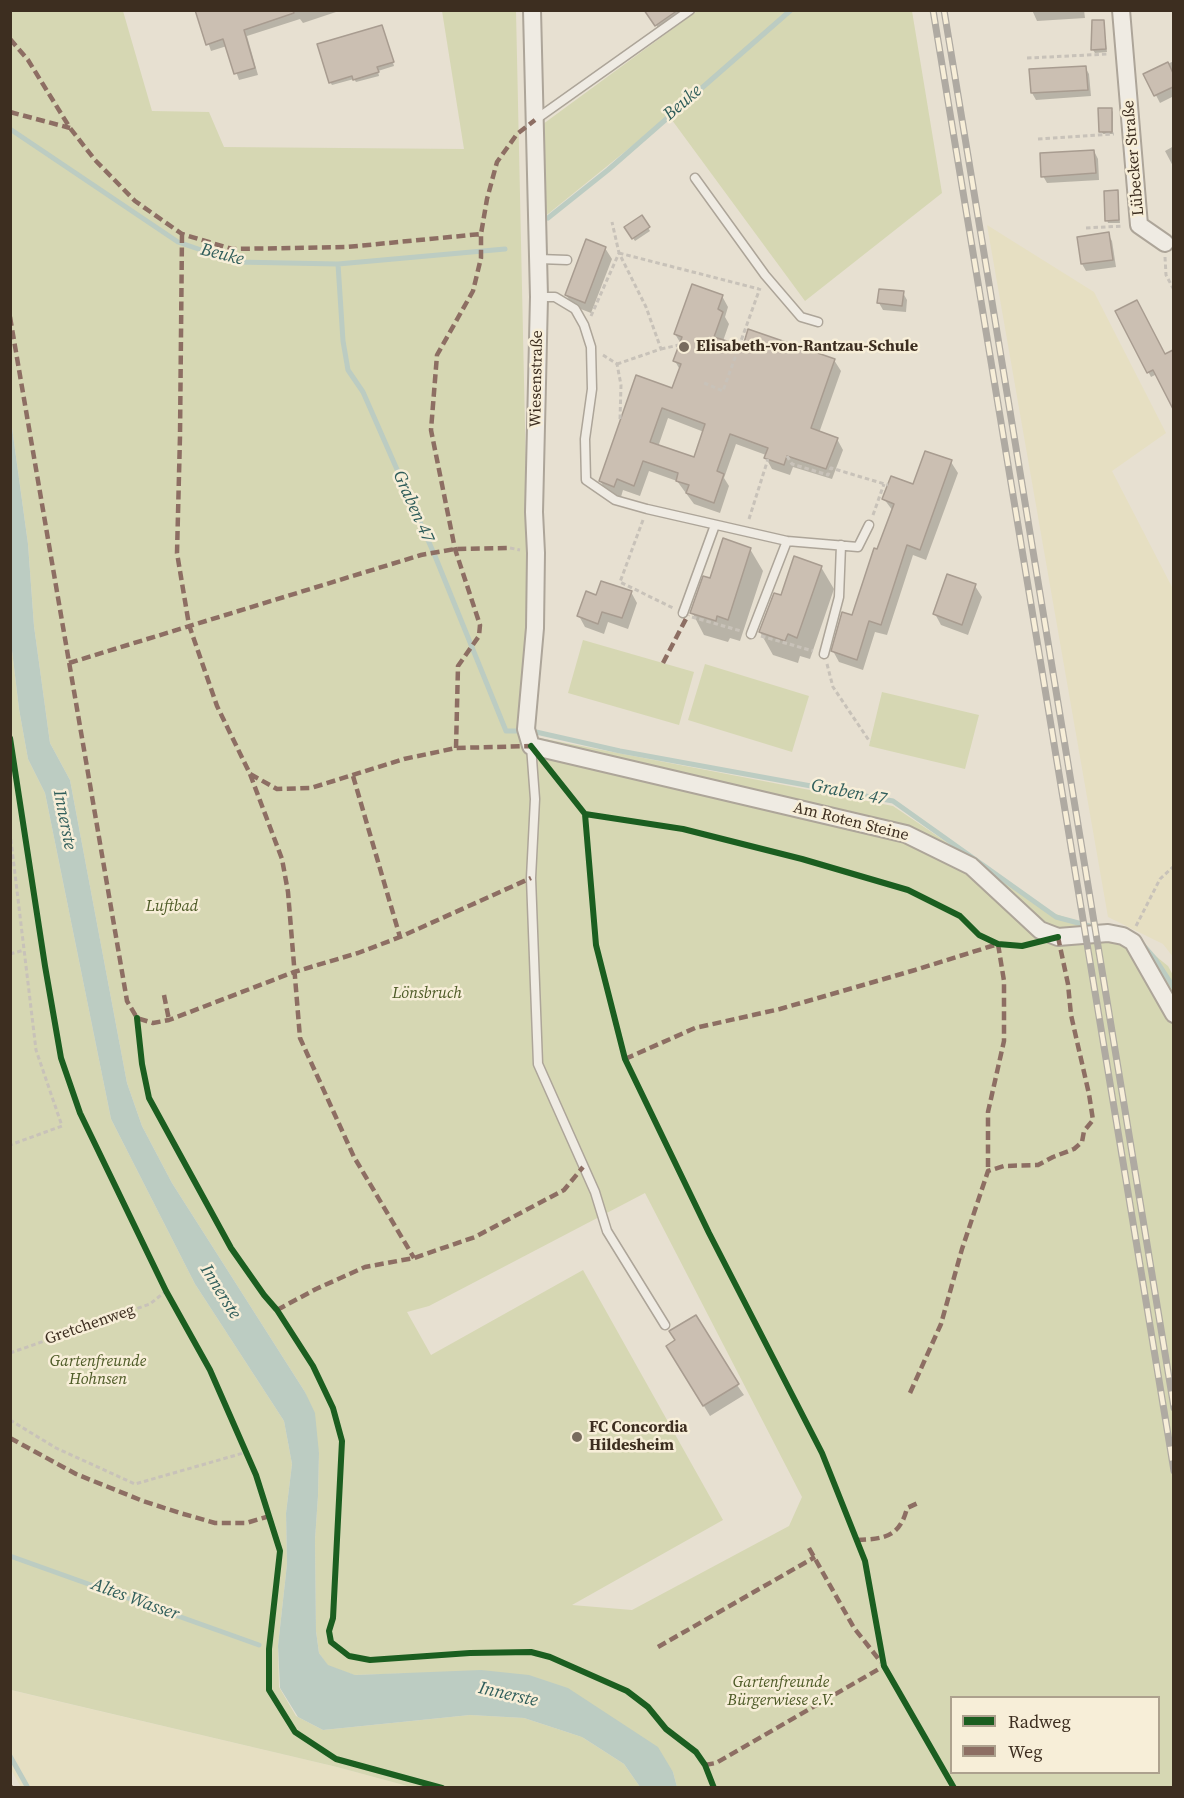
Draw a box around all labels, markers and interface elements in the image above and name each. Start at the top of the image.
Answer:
water label: Beuke [659,80,707,126]
street label: Lübecker Straße [1119,99,1149,217]
water label: Beuke [198,239,246,271]
street label: Wiesenstraße [527,330,547,428]
place label: Elisabeth-von-Rantzau-Schule [696,337,918,357]
marker: Elisabeth-von-Rantzau-Schule [677,340,691,354]
water label: Graben 47 [388,468,438,546]
water label: Graben 47 [809,775,889,811]
water label: Innerste [48,788,80,852]
street label: Am Roten Steine [791,798,911,846]
park label: Luftbad [146,897,198,917]
park label: Lönsbruch [392,984,462,1004]
water label: Innerste [195,1261,245,1323]
street label: Gretchenweg [43,1301,137,1349]
park label: Gartenfreunde Hohnsen [50,1352,146,1390]
place label: FC Concordia Hildesheim [589,1418,688,1456]
marker: FC Concordia Hildesheim [570,1430,584,1444]
water label: Altes Wasser [88,1574,182,1626]
park label: Gartenfreunde Bürgerwiese e.V. [727,1673,835,1711]
water label: Innerste [476,1678,540,1712]
legend [950,1696,1160,1774]
text: Radweg [1008,1709,1071,1734]
text: Weg [1008,1739,1043,1764]

